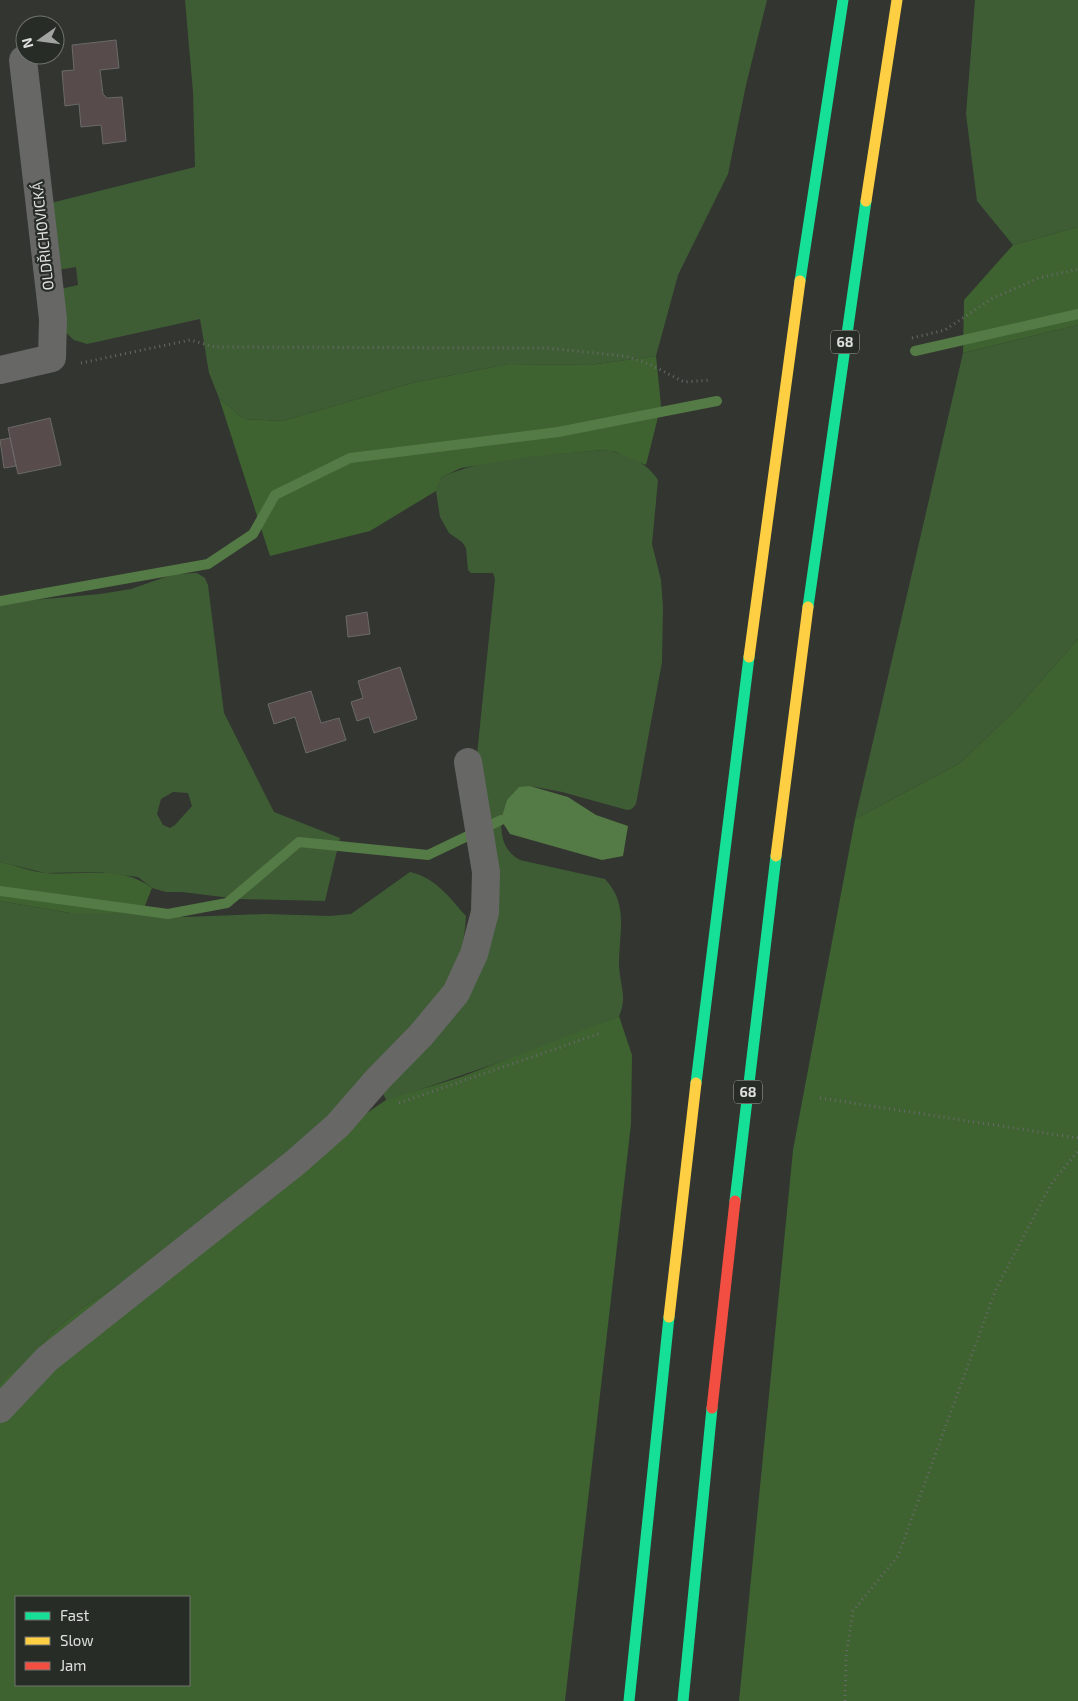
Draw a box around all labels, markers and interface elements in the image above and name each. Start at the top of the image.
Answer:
north arrow [15,15,65,65]
text: N [17,36,36,50]
street label: OLDŘICHOVICKÁ [27,180,57,291]
road number: 68 [831,331,859,354]
road number: 68 [734,1080,762,1104]
legend [15,1596,190,1686]
text: Fast [60,1606,90,1624]
text: Slow [60,1631,94,1649]
text: Jam [60,1656,86,1674]

